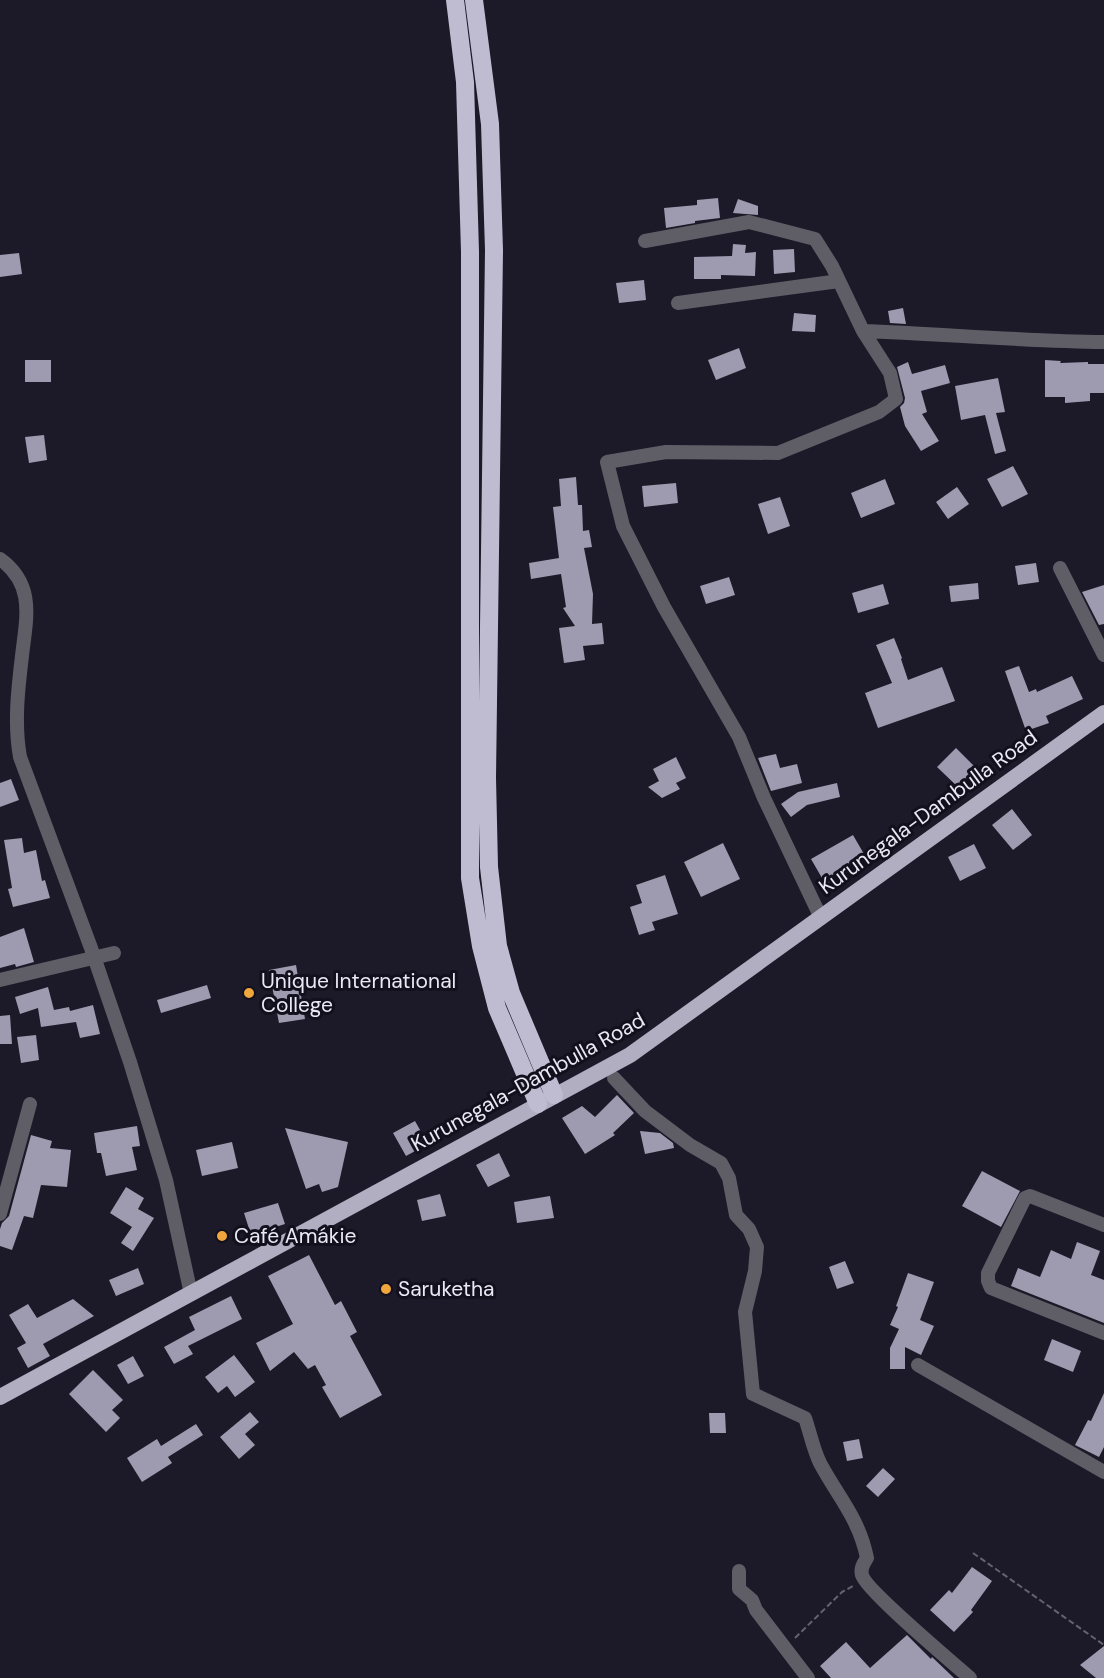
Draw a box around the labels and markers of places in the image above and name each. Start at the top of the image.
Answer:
place label: Unique International College [261,967,456,1019]
marker: Unique International College [242,986,256,1000]
place label: Café Amákie [234,1222,356,1250]
marker: Café Amákie [215,1229,229,1243]
place label: Saruketha [398,1275,495,1303]
marker: Saruketha [379,1282,393,1296]

